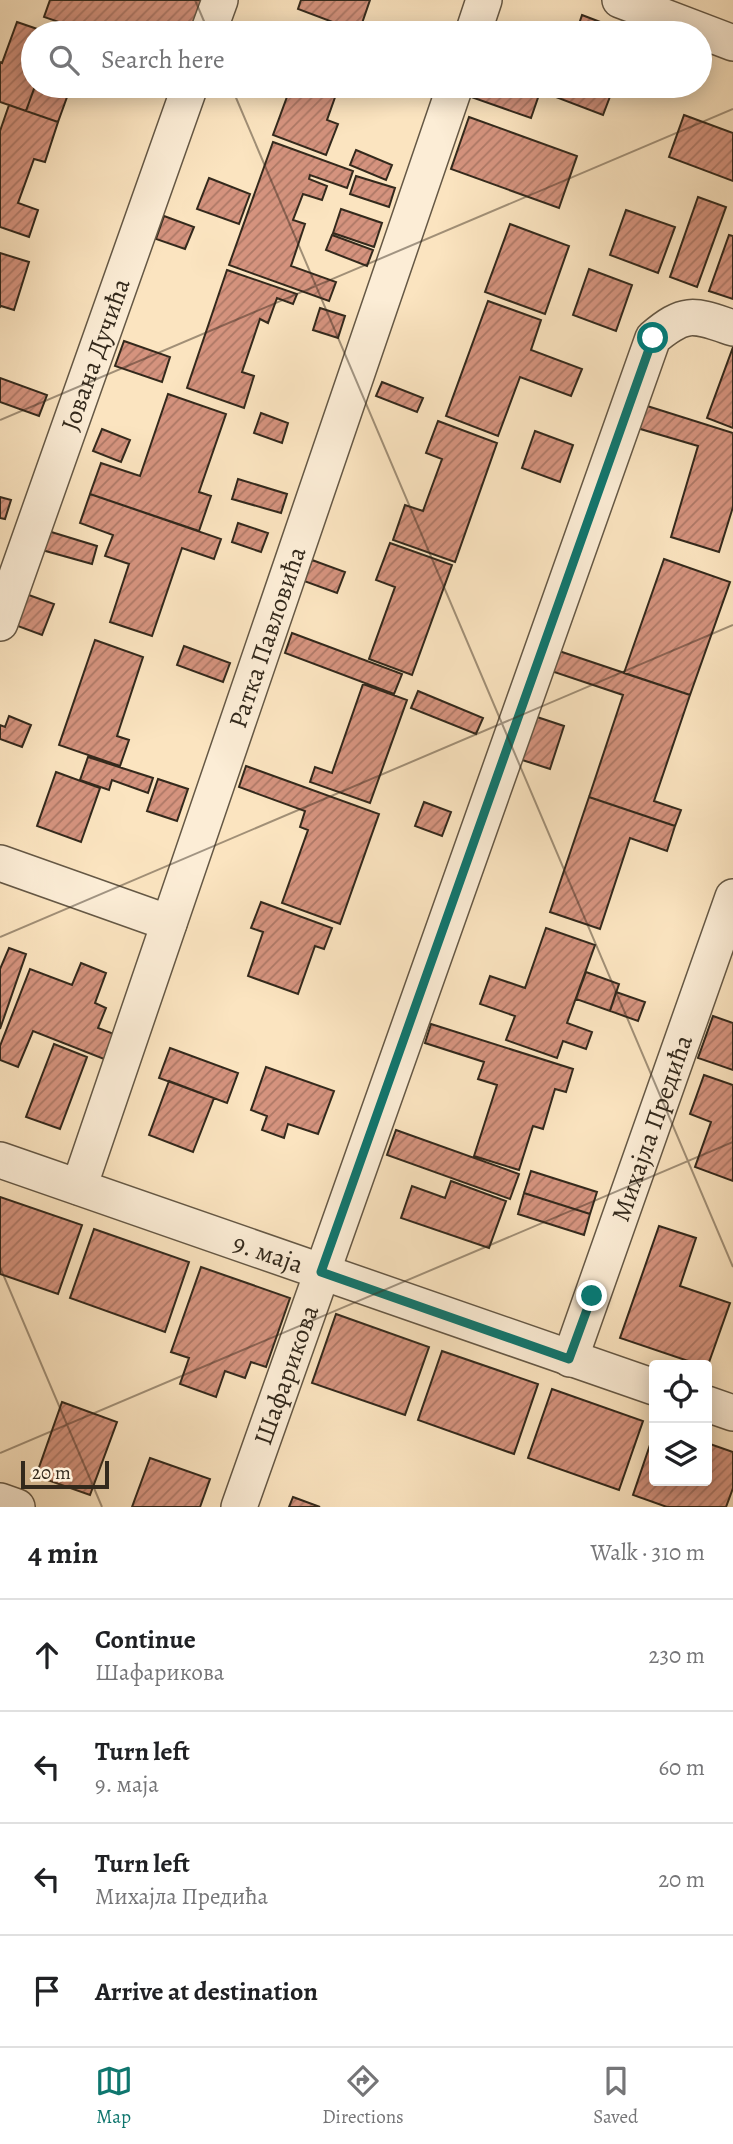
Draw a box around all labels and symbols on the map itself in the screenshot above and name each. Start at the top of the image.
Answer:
street label: Јована Дучића [52,274,139,435]
route start [637,322,668,353]
street label: Ратка Павловића [220,542,314,733]
street label: Михајла Предића [603,1030,701,1226]
street label: 9. маја [228,1225,308,1282]
route end [576,1280,607,1311]
street label: Шафарикова [245,1300,327,1450]
scale bar [21,1458,108,1490]

